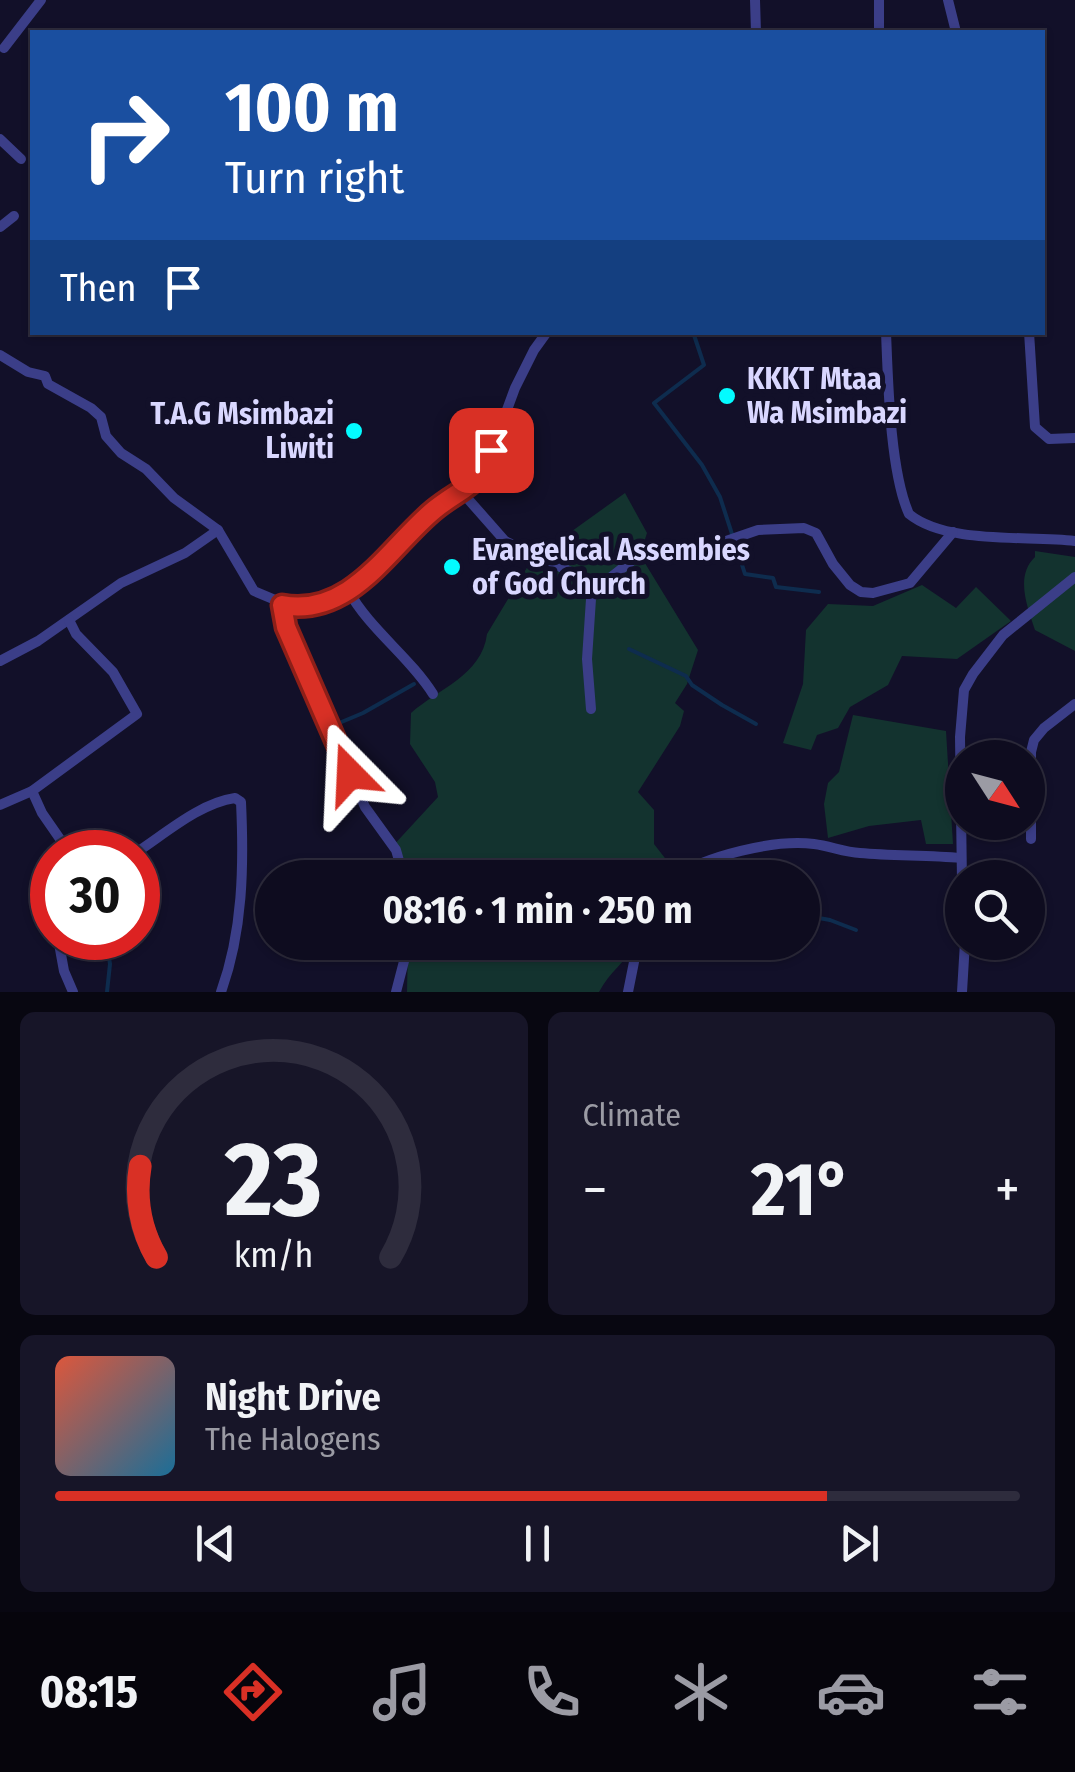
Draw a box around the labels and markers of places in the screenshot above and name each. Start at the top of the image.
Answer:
place label: KKKT Mtaa Wa Msimbazi [747,361,907,431]
marker: KKKT Mtaa Wa Msimbazi [716,385,738,407]
place label: T.A.G Msimbazi Liwiti [151,396,334,466]
pin [449,408,534,493]
marker: T.A.G Msimbazi Liwiti [343,420,365,442]
place label: Evangelical Assembies of God Church [472,532,750,602]
marker: Evangelical Assembies of God Church [441,556,463,578]

